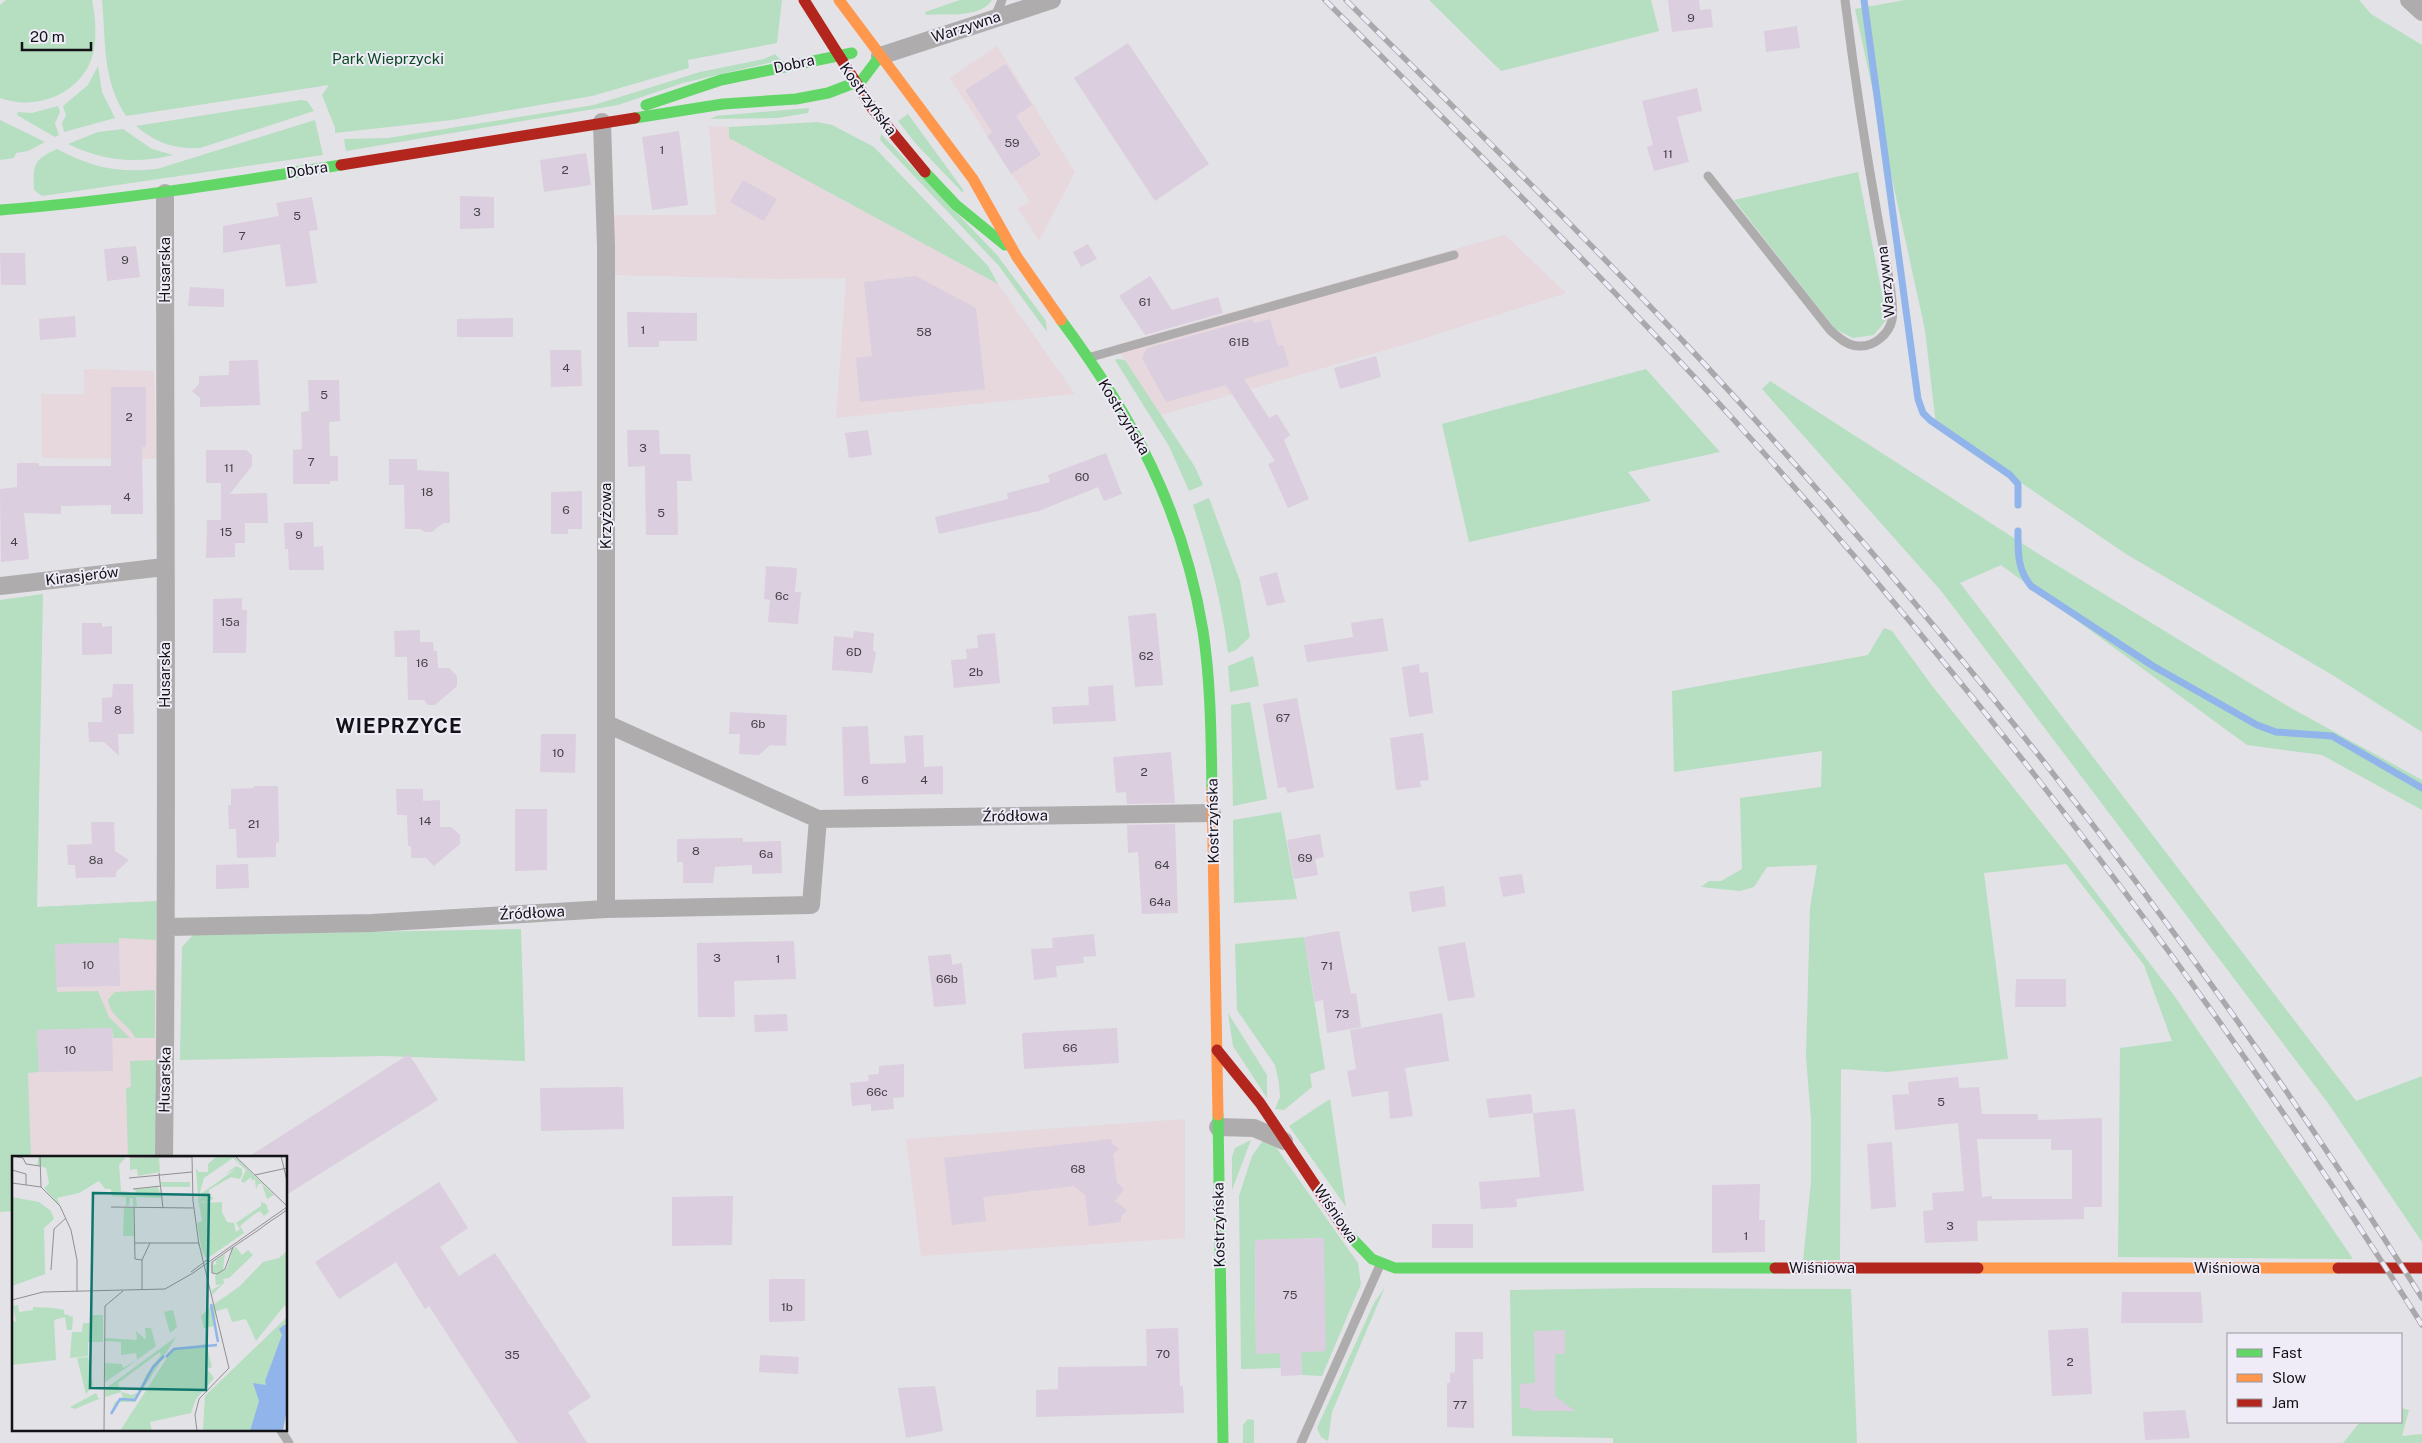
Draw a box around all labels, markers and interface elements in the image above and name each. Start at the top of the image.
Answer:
street label: Warzywna [929,7,1003,46]
house number: 9 [1687,11,1695,25]
scale bar [22,20,91,52]
text: 20 m [30,28,65,45]
park label: Park Wieprzycki [332,50,444,67]
street label: Dobra [772,51,816,76]
street label: Kostrzyńska [836,59,900,138]
house number: 59 [1004,136,1020,150]
house number: 1 [660,143,664,157]
house number: 11 [1663,147,1673,161]
street label: Dobra [285,158,329,181]
house number: 2 [561,163,569,177]
house number: 3 [473,205,481,219]
house number: 5 [293,209,301,223]
house number: 7 [238,229,246,243]
street label: Husarska [156,237,173,303]
street label: Warzywna [1873,245,1898,319]
house number: 9 [121,253,129,267]
house number: 61 [1139,295,1151,309]
house number: 1 [641,323,645,337]
house number: 58 [916,325,932,339]
house number: 61B [1229,335,1249,349]
house number: 4 [562,361,570,375]
street label: Kostrzyńska [1095,376,1154,458]
house number: 5 [320,388,328,402]
house number: 2 [125,410,133,424]
house number: 3 [639,441,647,455]
house number: 7 [307,455,315,469]
house number: 11 [224,461,234,475]
house number: 60 [1075,470,1089,484]
street label: Krzyżowa [597,483,614,549]
house number: 18 [421,485,434,499]
house number: 4 [123,490,131,504]
house number: 6 [562,503,570,517]
house number: 5 [657,506,665,520]
house number: 15 [220,525,233,539]
house number: 9 [295,528,303,542]
house number: 4 [10,535,18,549]
street label: Kirasjerów [44,563,120,588]
house number: 6c [775,589,789,603]
house number: 15a [220,615,240,629]
street label: Husarska [156,642,173,708]
house number: 6D [846,645,862,659]
house number: 62 [1139,649,1153,663]
house number: 16 [416,656,428,670]
house number: 2b [969,665,983,679]
house number: 8 [114,703,122,717]
house number: 67 [1276,711,1290,725]
district label: WIEPRZYCE [335,714,463,738]
house number: 6b [751,717,765,731]
house number: 10 [552,746,564,760]
house number: 2 [1140,765,1148,779]
house number: 6 [861,773,869,787]
house number: 4 [920,773,928,787]
street label: Kostrzyńska [1203,778,1222,864]
street label: Źródłowa [982,806,1048,825]
house number: 14 [419,814,432,828]
house number: 21 [248,817,260,831]
house number: 8 [692,844,700,858]
house number: 6a [759,847,773,861]
house number: 69 [1298,851,1312,865]
house number: 8a [89,853,103,867]
house number: 64 [1155,858,1170,872]
house number: 64a [1149,895,1171,909]
street label: Źródłowa [499,902,565,923]
house number: 3 [713,951,721,965]
house number: 1 [776,952,780,966]
house number: 10 [82,958,94,972]
house number: 71 [1321,959,1333,973]
house number: 66b [936,972,958,986]
house number: 73 [1335,1007,1349,1021]
house number: 66 [1063,1041,1077,1055]
house number: 10 [64,1043,76,1057]
street label: Husarska [155,1047,174,1113]
house number: 66c [866,1085,888,1099]
house number: 5 [1937,1095,1945,1109]
inset map [12,1156,288,1430]
house number: 68 [1070,1162,1086,1176]
street label: Kostrzyńska [1209,1182,1228,1268]
street label: Wiśniowa [1311,1182,1362,1246]
house number: 3 [1946,1219,1954,1233]
house number: 1 [1744,1229,1748,1243]
street label: Wiśniowa [1789,1259,1855,1276]
street label: Wiśniowa [2194,1259,2260,1276]
house number: 75 [1283,1288,1298,1302]
house number: 1b [781,1300,793,1314]
legend [2227,1333,2402,1423]
text: Fast [2272,1344,2302,1361]
house number: 70 [1156,1347,1170,1361]
house number: 35 [504,1348,520,1362]
house number: 2 [2066,1355,2074,1369]
text: Slow [2272,1369,2307,1386]
text: Jam [2272,1394,2299,1411]
house number: 77 [1453,1398,1467,1412]

